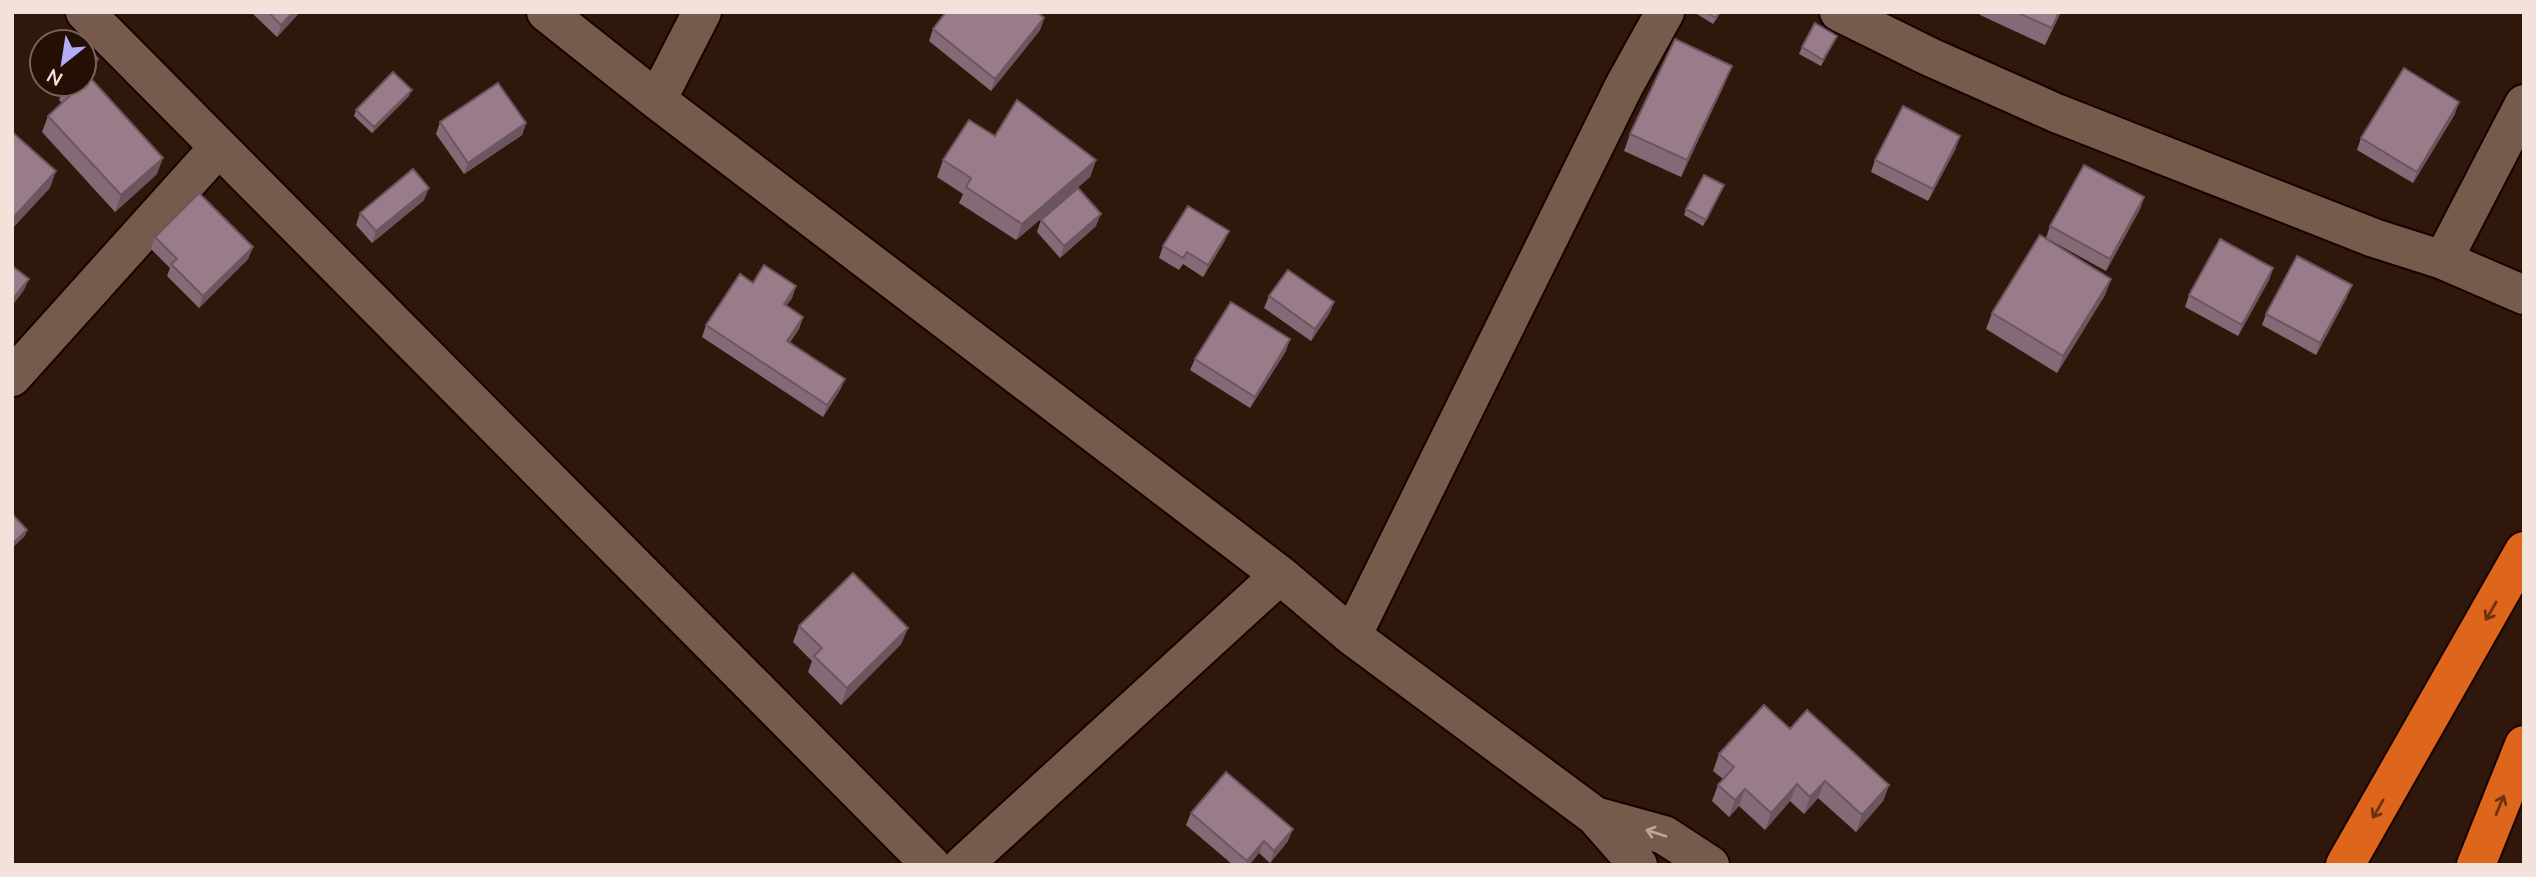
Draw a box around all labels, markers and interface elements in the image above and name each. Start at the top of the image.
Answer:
north arrow [28,28,98,98]
text: N [42,64,67,92]
one-way arrow [2484,600,2497,621]
one-way arrow [2494,795,2507,816]
one-way arrow [2371,798,2385,818]
one-way arrow [1645,826,1667,839]

